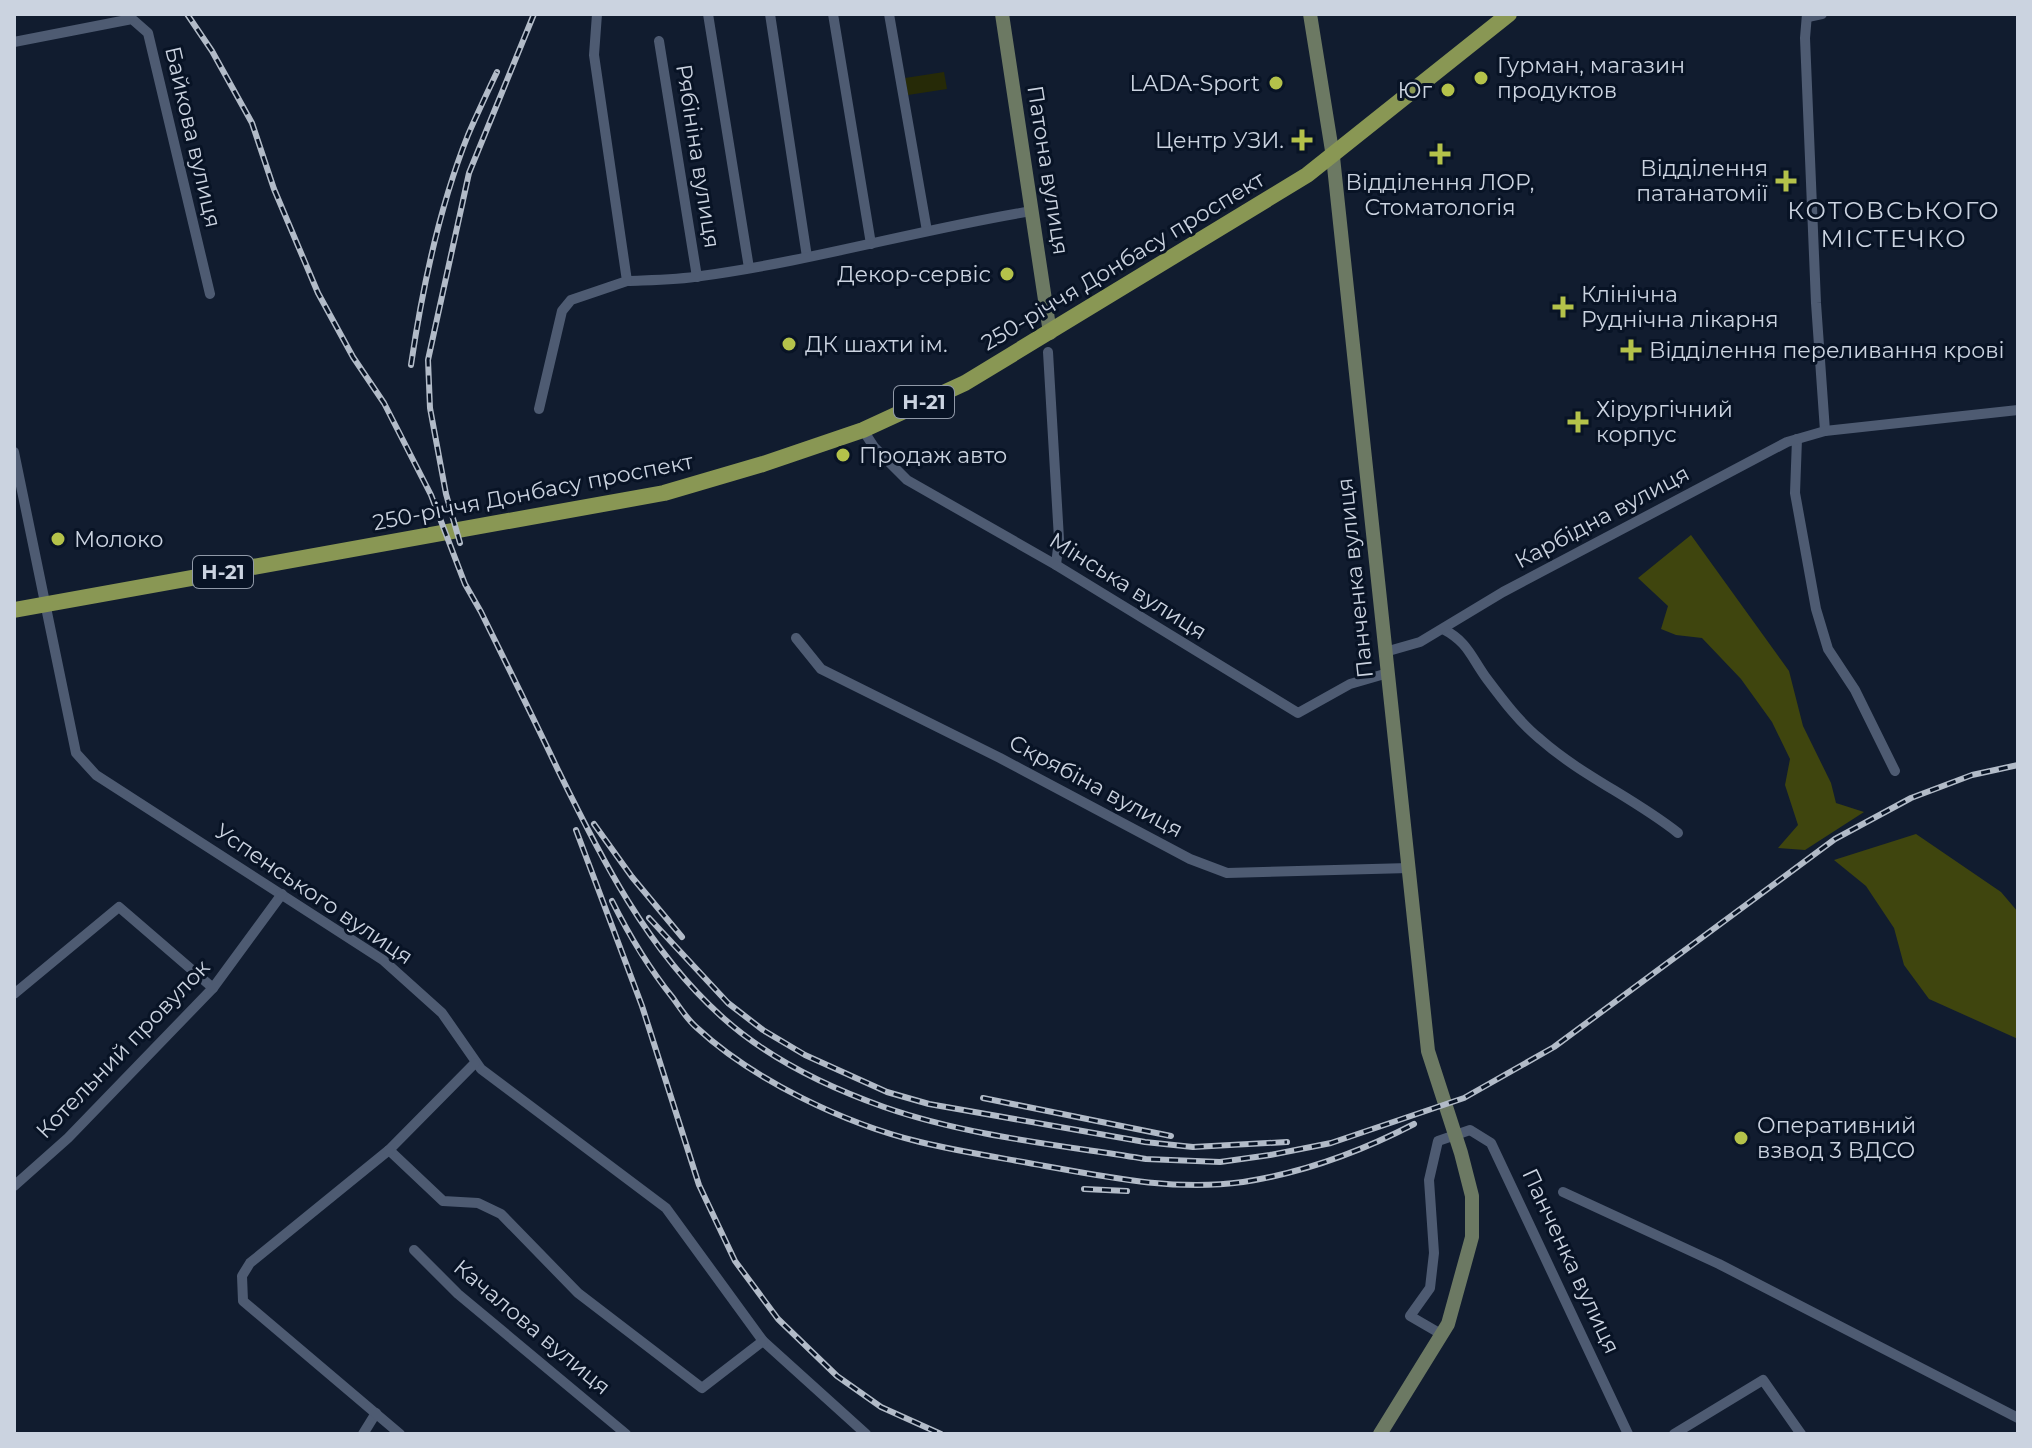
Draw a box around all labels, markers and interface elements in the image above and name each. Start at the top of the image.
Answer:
street label: Байкова вулиця [159,44,227,230]
place label: Гурман, магазин продуктов [1497,52,1685,104]
street label: Рябініна вулиця [670,62,726,250]
marker: Гурман, магазин продуктов [1472,69,1490,87]
place label: LADA-Sport [1130,70,1260,97]
marker: LADA-Sport [1267,74,1285,92]
place label: Юг [1398,77,1433,104]
marker: Юг [1439,81,1457,99]
street label: Патона вулиця [1021,84,1075,256]
place label: Центр УЗИ. [1155,127,1284,154]
marker: Центр УЗИ. [1291,129,1313,151]
marker: Відділення ЛОР, Стоматологія [1429,143,1451,165]
place label: Відділення патанатомії [1636,155,1768,207]
street label: 250-річчя Донбасу проспект [976,165,1270,356]
place label: Відділення ЛОР, Стоматологія [1345,169,1535,221]
marker: Відділення патанатомії [1775,170,1797,192]
district label: КОТОВСЬКОГО МІСТЕЧКО [1787,196,2001,253]
place label: Декор-сервіс [837,261,991,288]
marker: Декор-сервіс [998,265,1016,283]
place label: Клінічна Руднічна лікарня [1581,281,1779,333]
marker: Клінічна Руднічна лікарня [1552,296,1574,318]
place label: ДК шахти ім. [805,331,948,358]
marker: ДК шахти ім. [780,335,798,353]
place label: Відділення переливання крові [1649,337,2005,364]
marker: Відділення переливання крові [1620,339,1642,361]
road number: Н-21 [894,386,954,418]
place label: Хірургічний корпус [1596,396,1733,448]
marker: Хірургічний корпус [1567,411,1589,433]
place label: Продаж авто [859,442,1007,469]
marker: Продаж авто [834,446,852,464]
street label: 250-річчя Донбасу проспект [371,448,696,536]
street label: Карбідна вулиця [1510,460,1694,574]
street label: Панченка вулиця [1331,477,1379,679]
place label: Молоко [74,526,163,553]
street label: Мінська вулиця [1044,527,1212,645]
marker: Молоко [49,530,67,548]
road number: Н-21 [193,556,253,588]
street label: Скрябіна вулиця [1004,729,1188,843]
street label: Успенського вулиця [210,818,418,970]
street label: Котельний провулок [30,954,216,1144]
place label: Оперативний взвод 3 ВДСО [1757,1112,1916,1164]
marker: Оперативний взвод 3 ВДСО [1732,1129,1750,1147]
street label: Панченка вулиця [1516,1164,1626,1358]
street label: Качалова вулиця [448,1254,616,1400]

